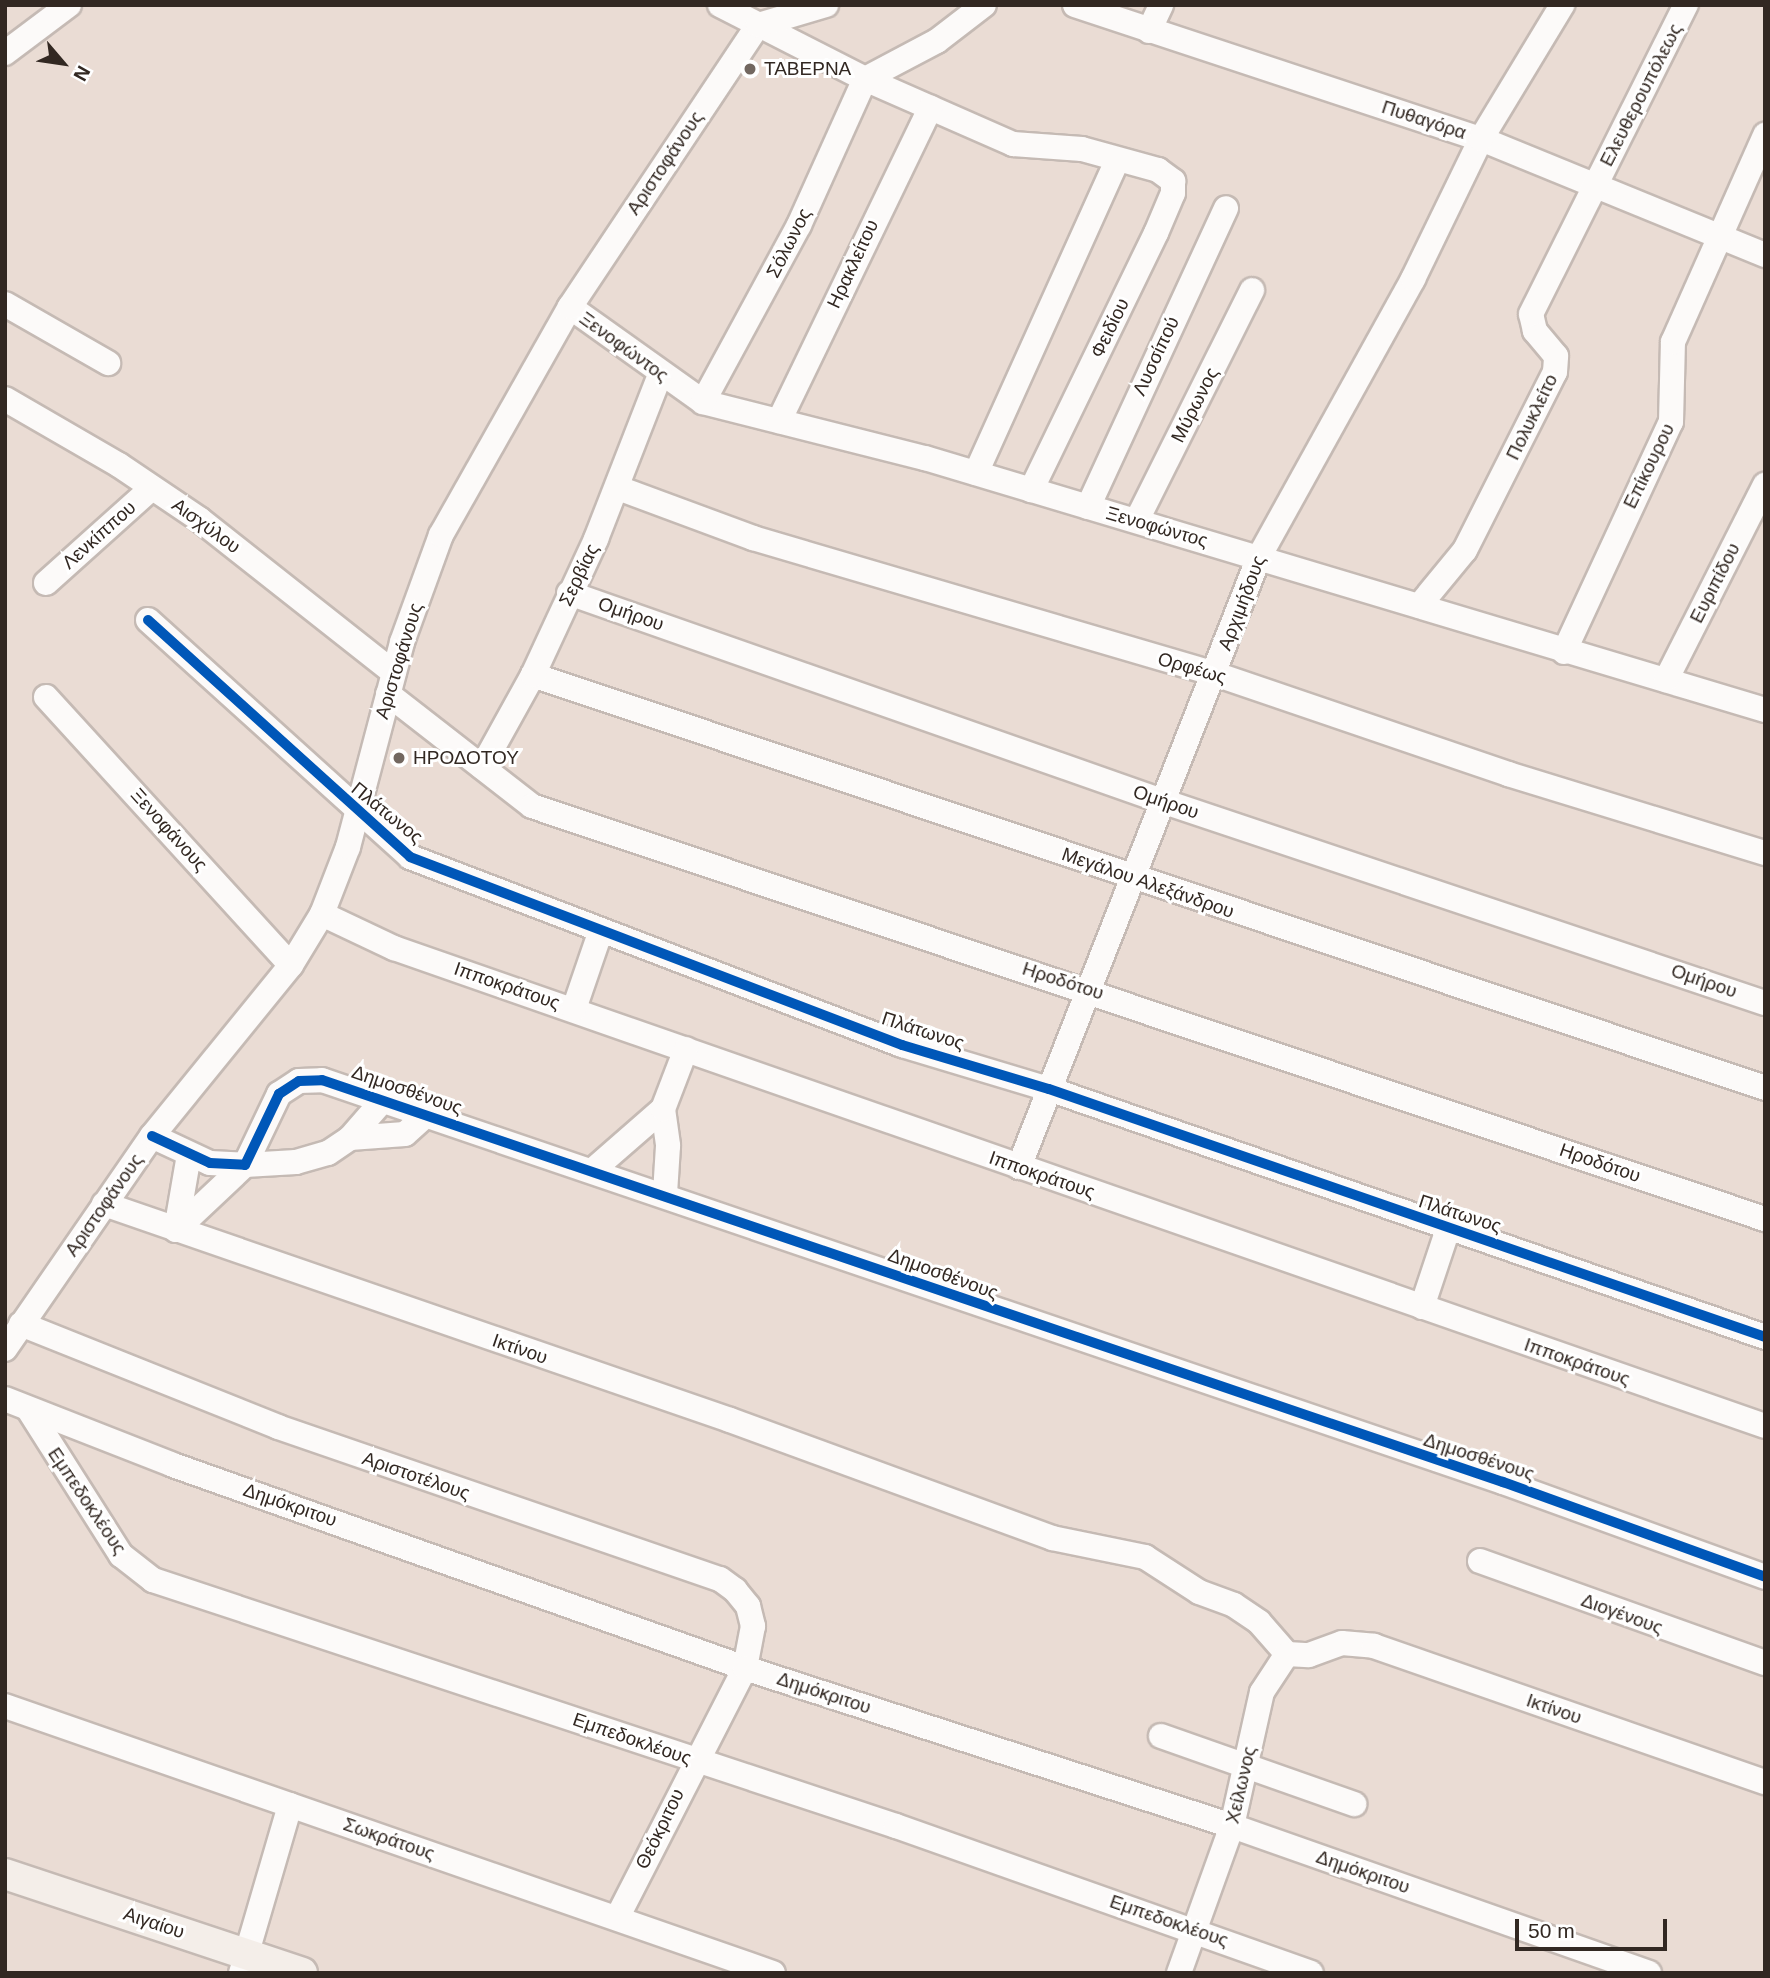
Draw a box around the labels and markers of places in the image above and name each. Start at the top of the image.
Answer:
place label: ΤΑΒΕΡΝΑ [764,58,851,80]
marker: ΤΑΒΕΡΝΑ [742,61,758,77]
place label: ΗΡΟΔΟΤΟΥ [413,747,519,769]
marker: ΗΡΟΔΟΤΟΥ [391,750,407,766]

